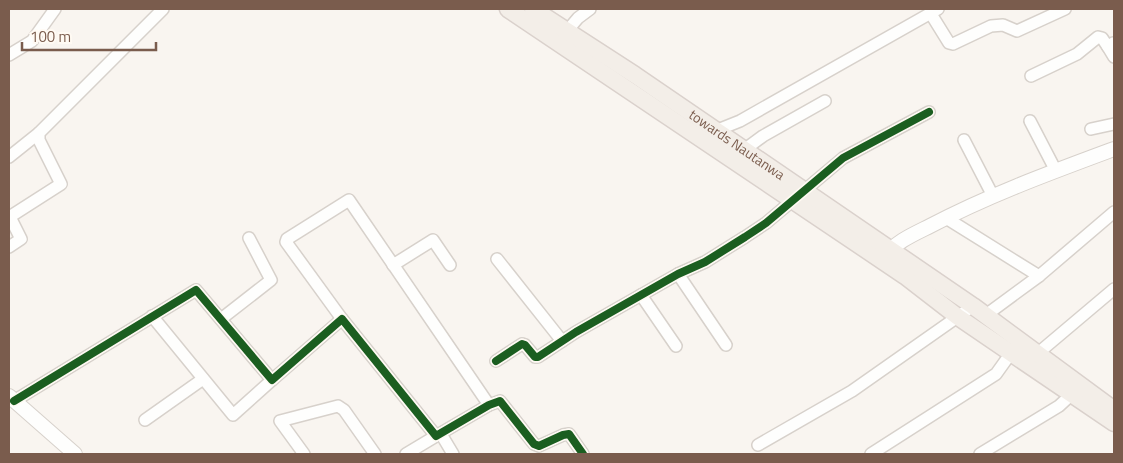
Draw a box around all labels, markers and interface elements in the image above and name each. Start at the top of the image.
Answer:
scale bar [22,20,156,52]
text: 100 m [30,25,71,48]
street label: towards Nautanwa [685,104,790,185]

